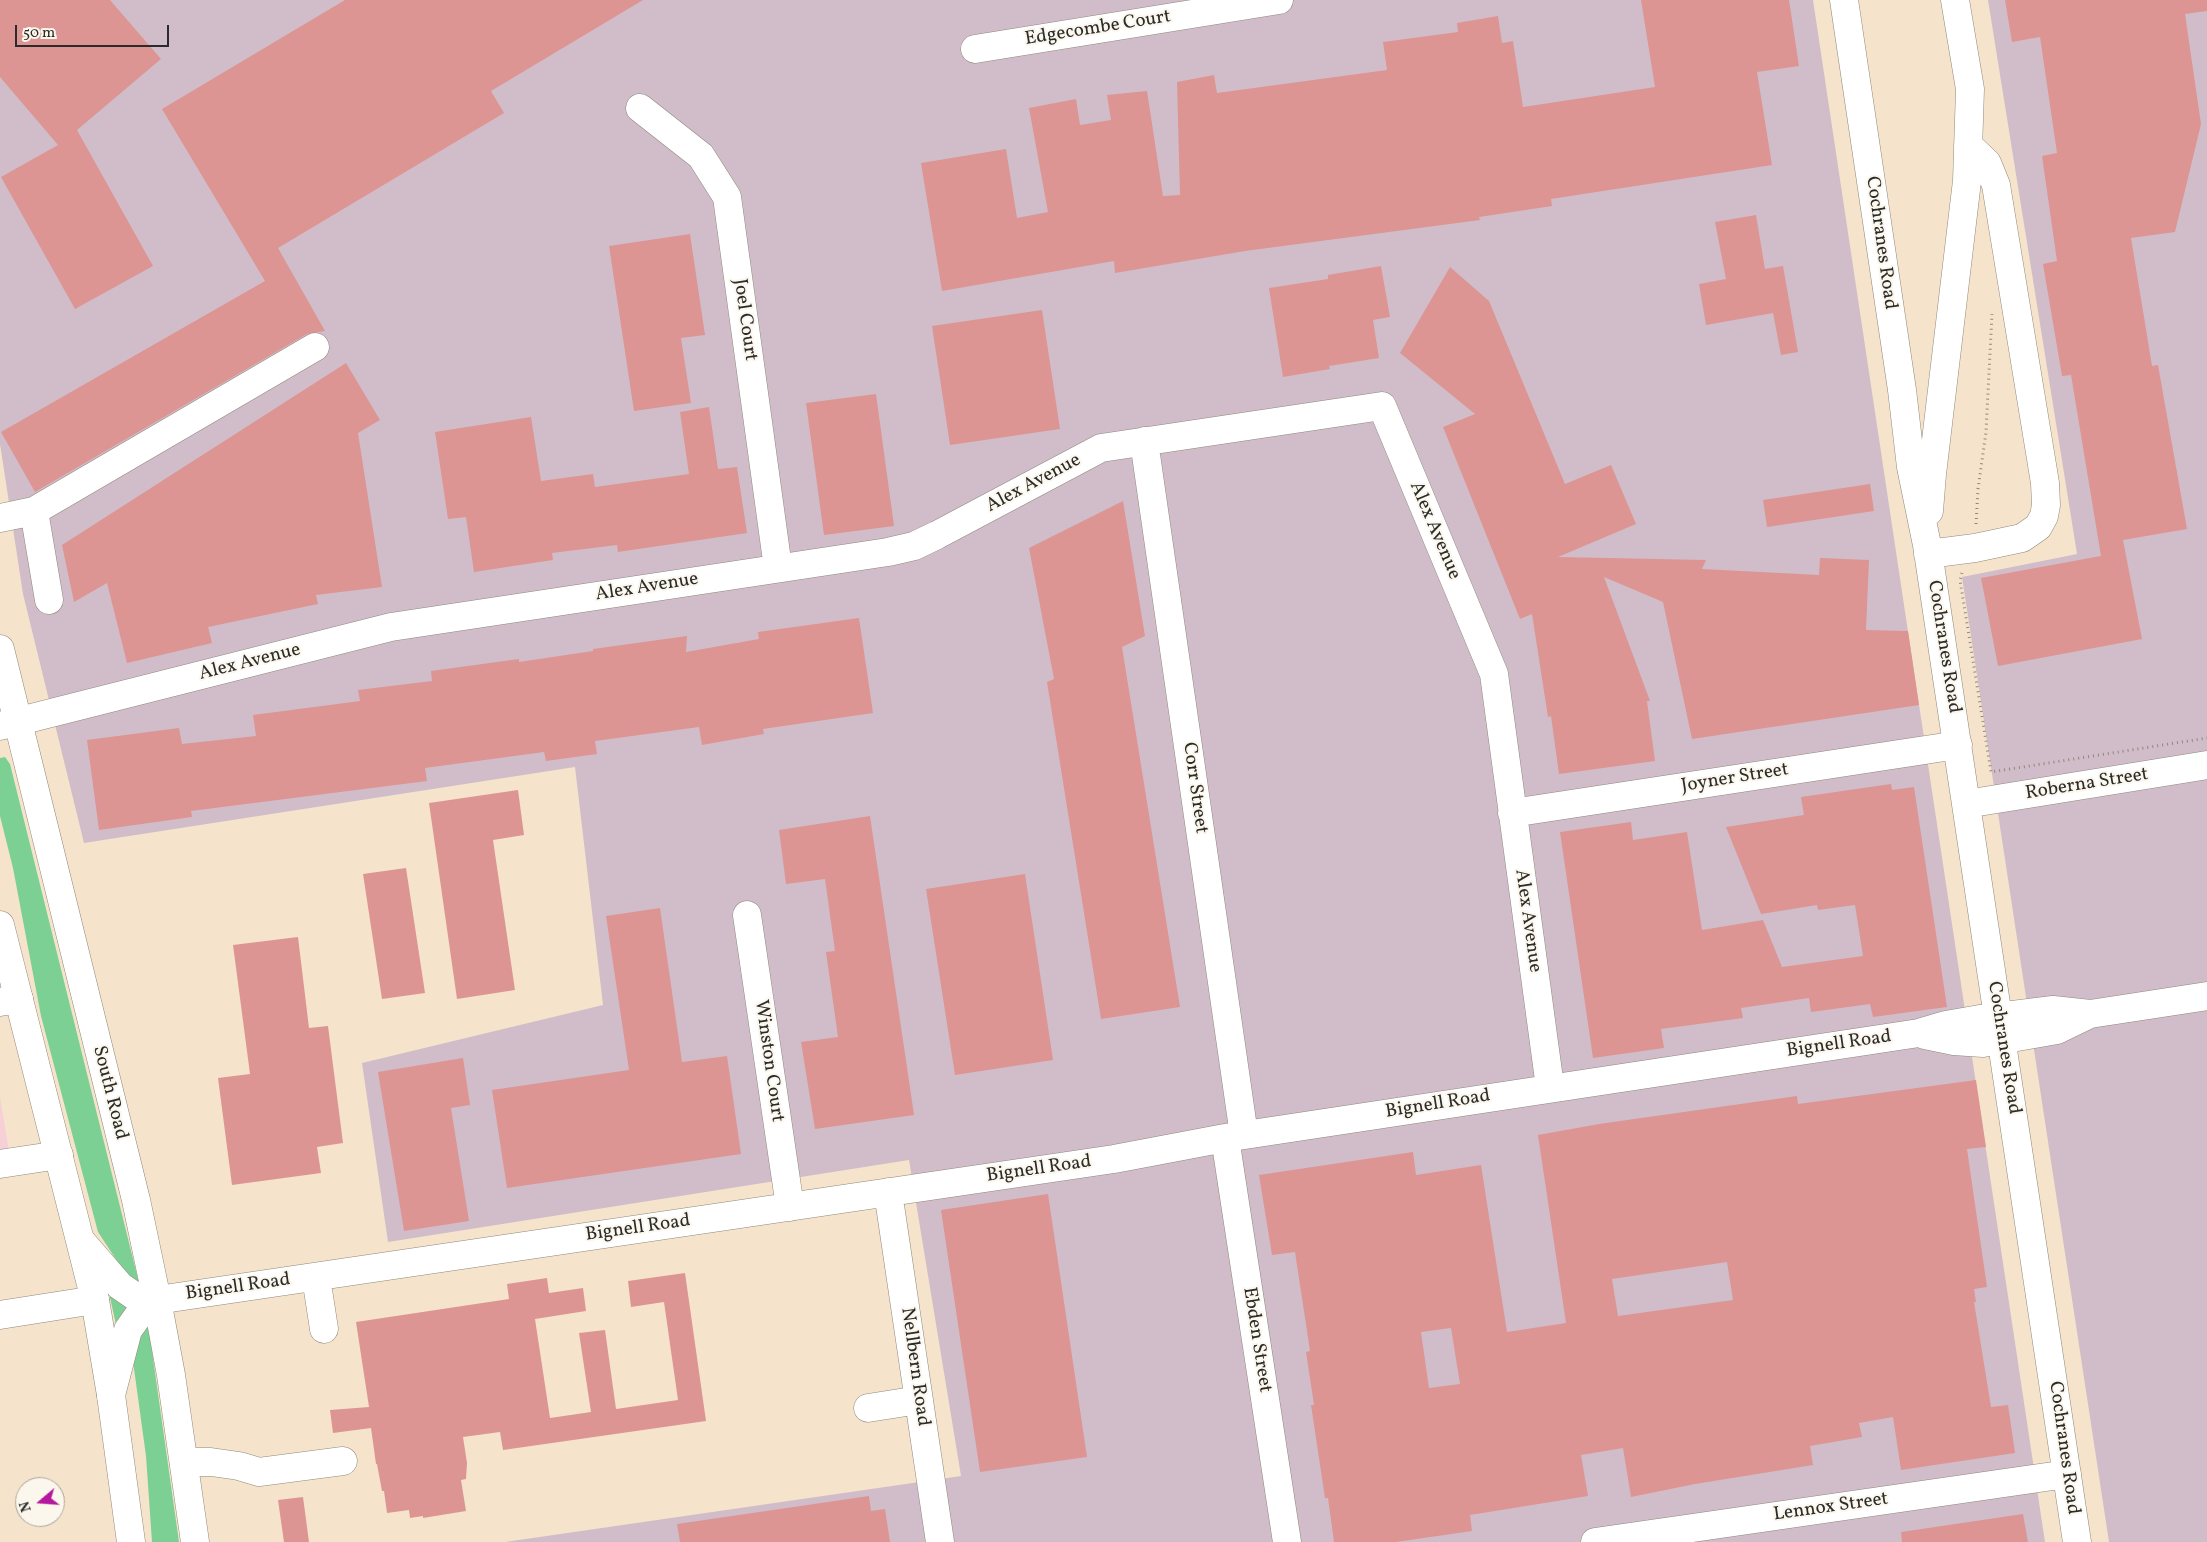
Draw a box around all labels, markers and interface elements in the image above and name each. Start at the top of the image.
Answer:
street label: Edgecombe Court [1023,6,1173,52]
scale bar [18,15,171,47]
text: 50 m [23,23,55,44]
street label: Cochranes Road [1859,175,1901,311]
street label: Joel Court [727,277,761,363]
street label: Alex Avenue [983,450,1085,518]
street label: Alex Avenue [1403,479,1465,583]
street label: Alex Avenue [594,569,700,607]
street label: Cochranes Road [1921,579,1965,715]
street label: Alex Avenue [197,639,303,687]
street label: Corr Street [1176,741,1212,835]
street label: Joyner Street [1680,759,1790,799]
street label: Roberna Street [2024,764,2150,806]
street label: Alex Avenue [1508,868,1546,974]
street label: Cochranes Road [1981,980,2025,1116]
street label: Winston Court [748,998,788,1124]
street label: Bignell Road [1785,1026,1893,1064]
street label: South Road [86,1044,132,1142]
street label: Bignell Road [1384,1085,1492,1125]
street label: Bignell Road [985,1151,1093,1189]
street label: Bignell Road [584,1210,692,1248]
street label: Bignell Road [184,1269,292,1307]
street label: Ebden Street [1236,1286,1276,1394]
street label: Nellbern Road [894,1306,934,1428]
street label: Cochranes Road [2042,1380,2084,1516]
north arrow [15,1477,65,1527]
street label: Lennox Street [1772,1489,1890,1527]
text: N [16,1499,37,1514]

